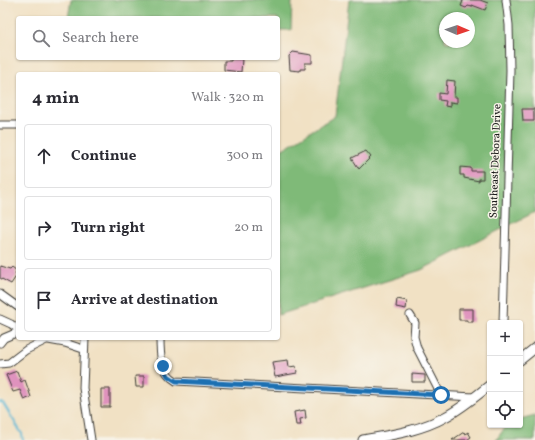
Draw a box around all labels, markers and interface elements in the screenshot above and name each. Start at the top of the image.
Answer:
north arrow [439,12,475,48]
search box [16,16,280,60]
icon: search [30,27,52,49]
text: Search here [62,28,139,49]
text: 4 min [32,87,79,110]
text: Walk · 320 m [191,89,264,107]
street label: Southeast Debora Drive [487,104,505,218]
icon: ahead [33,145,55,167]
text: Continue [71,146,136,167]
text: 300 m [227,147,263,165]
icon: right [33,217,55,239]
text: Turn right [71,218,145,239]
text: 20 m [234,219,263,237]
icon: arrive [33,289,55,311]
text: Arrive at destination [71,290,218,311]
map controls [487,320,523,428]
button: + [487,320,523,356]
button: − [487,356,523,392]
route end [154,357,172,375]
route start [432,386,450,404]
button: locate [487,392,523,428]

